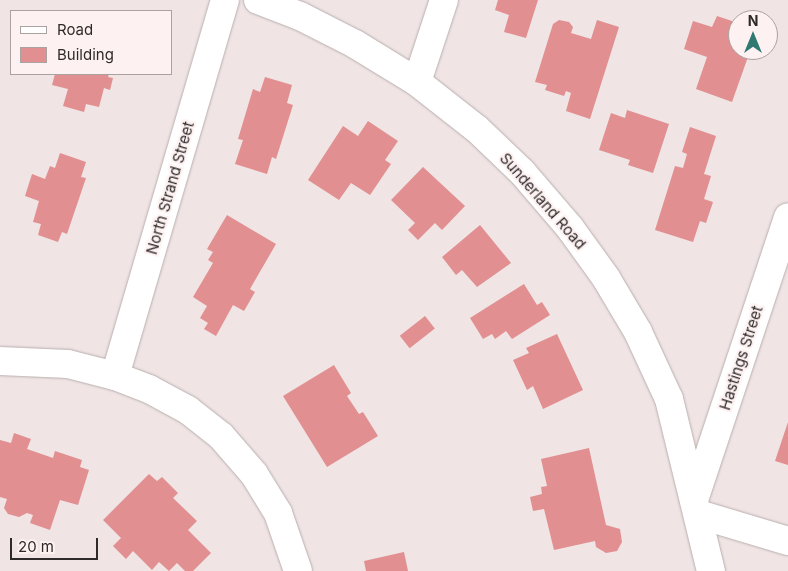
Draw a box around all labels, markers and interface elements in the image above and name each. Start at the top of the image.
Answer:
legend [10,10,172,75]
north arrow [728,10,778,60]
text: N [748,12,758,29]
text: Road [57,20,93,39]
text: Building [57,45,114,64]
street label: North Strand Street [142,119,198,257]
street label: Sunderland Road [496,149,590,253]
street label: Hastings Street [716,304,766,412]
scale bar [12,528,100,560]
text: 20 m [18,537,54,556]

